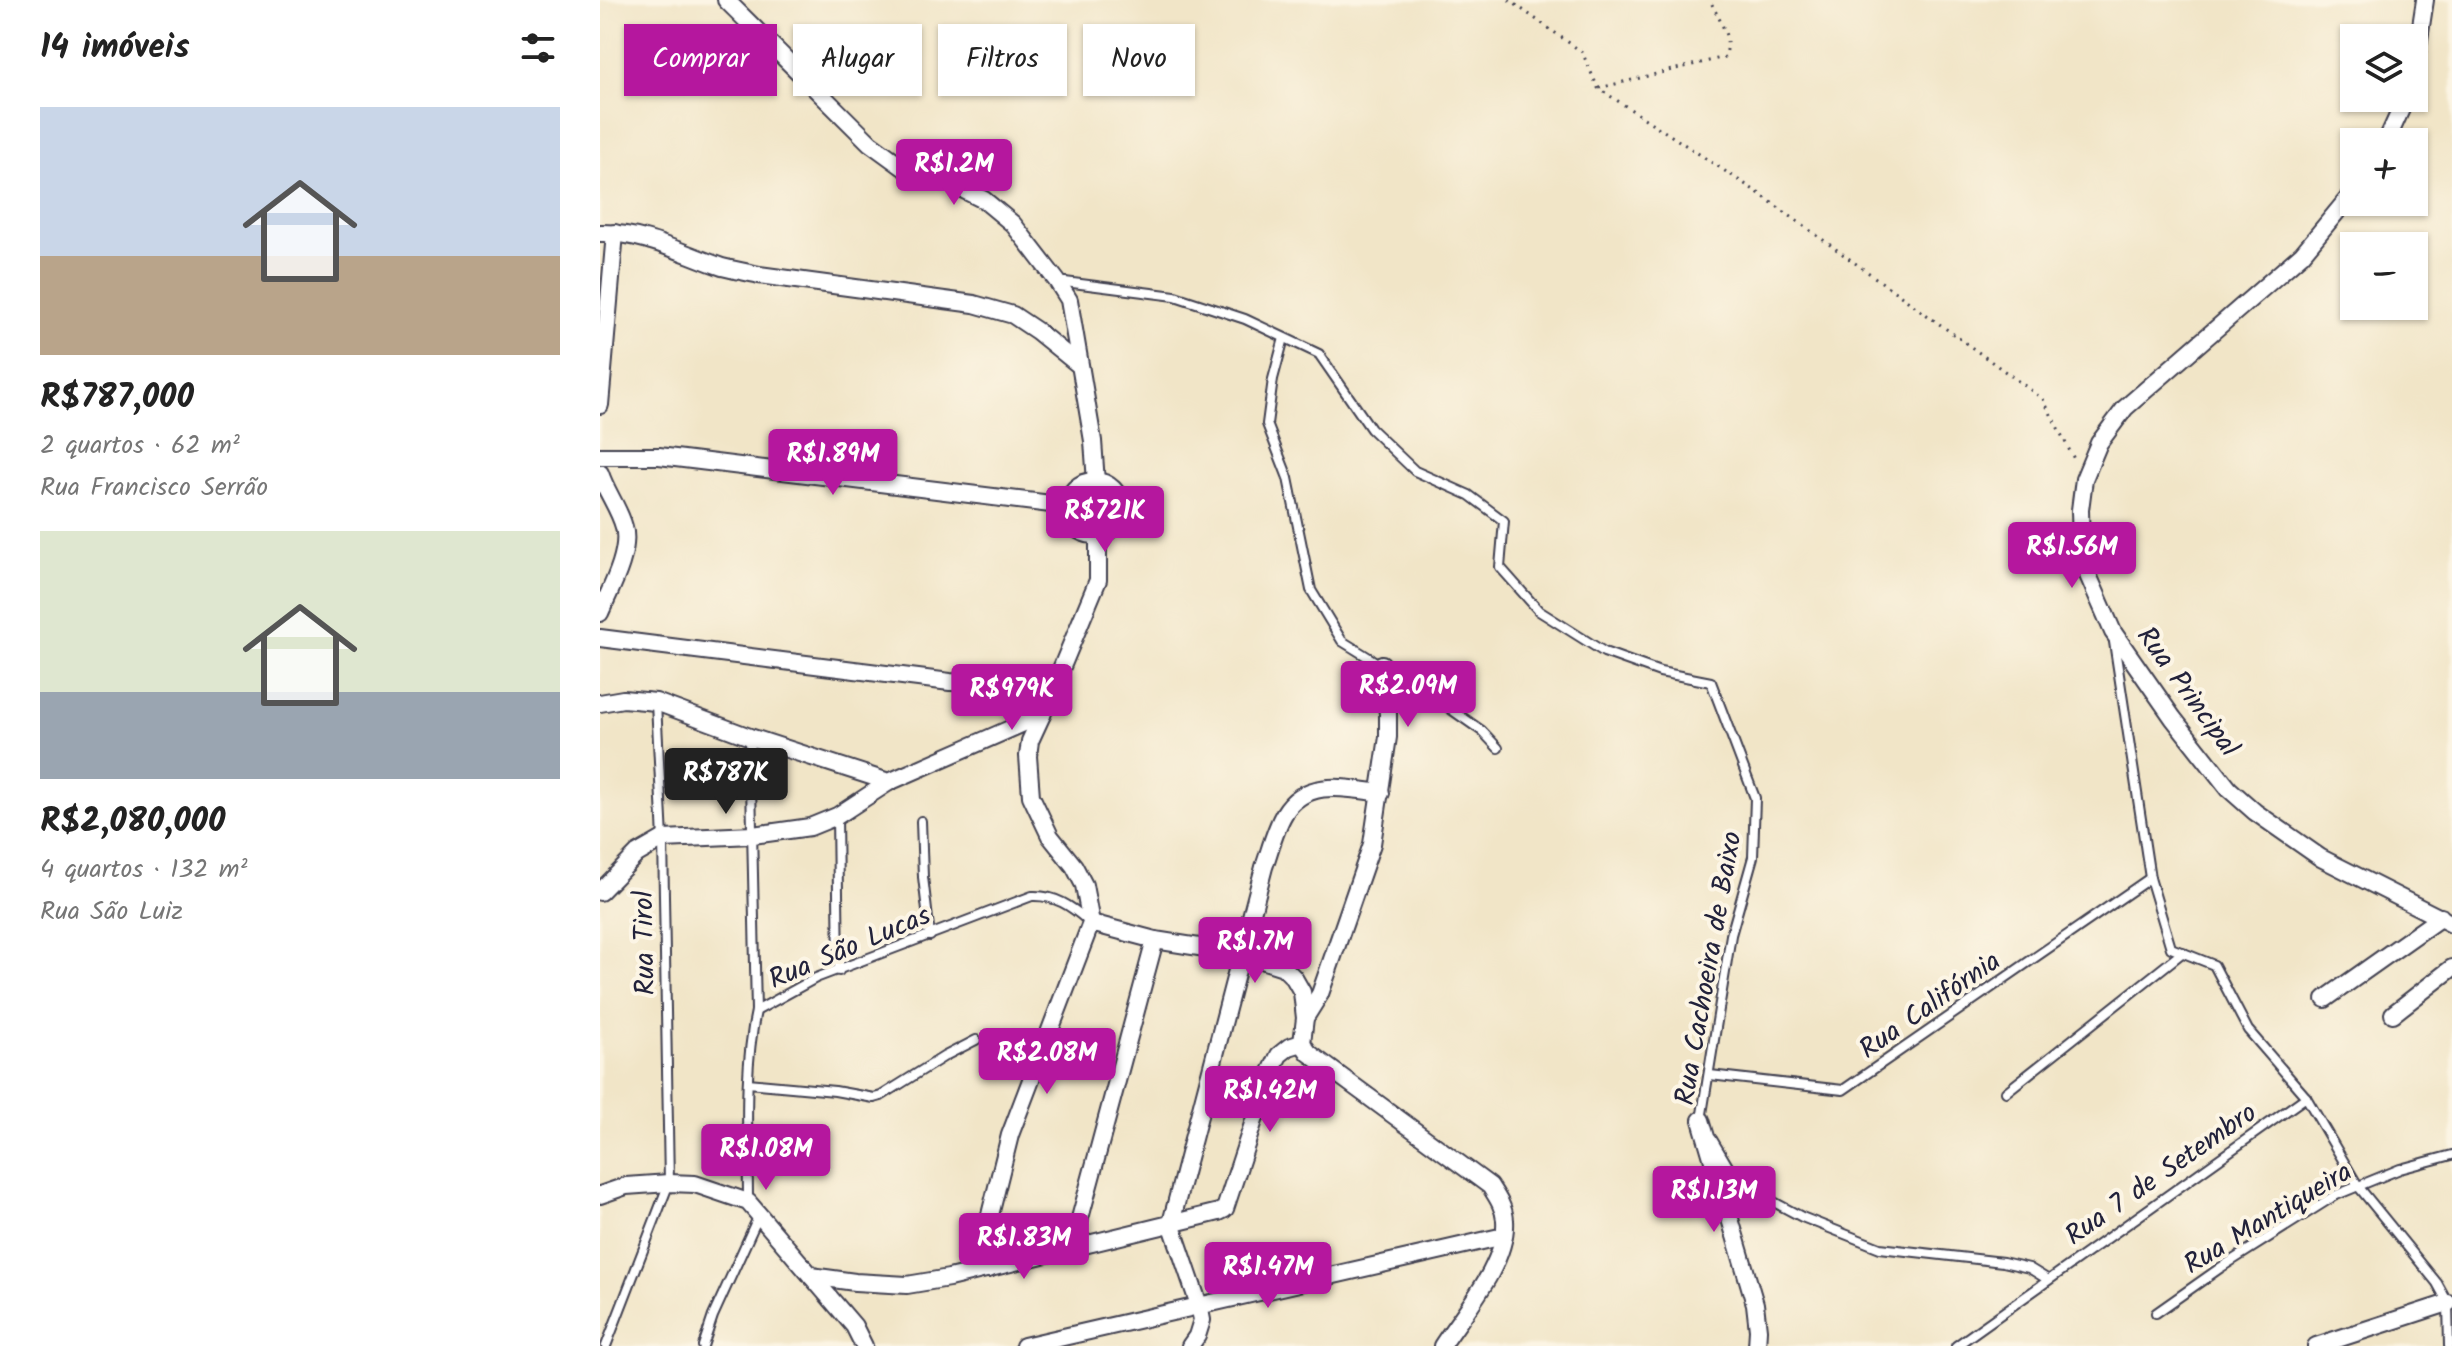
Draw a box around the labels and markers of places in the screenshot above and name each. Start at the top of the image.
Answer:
pin: R$1.2M [889,139,1019,207]
pin: R$1.89M [759,429,907,497]
pin: R$721K [1040,486,1170,554]
pin: R$1.56M [1998,522,2146,590]
pin: R$2.09M [1334,661,1482,729]
pin: R$979K [947,664,1077,732]
pin: R$787K [661,748,791,816]
pin: R$1.7M [1190,917,1320,985]
pin: R$2.08M [973,1028,1121,1096]
pin: R$1.42M [1196,1066,1344,1134]
pin: R$1.08M [692,1124,840,1192]
pin: R$1.13M [1640,1166,1788,1234]
pin: R$1.83M [950,1213,1098,1281]
pin: R$1.47M [1194,1242,1342,1310]

